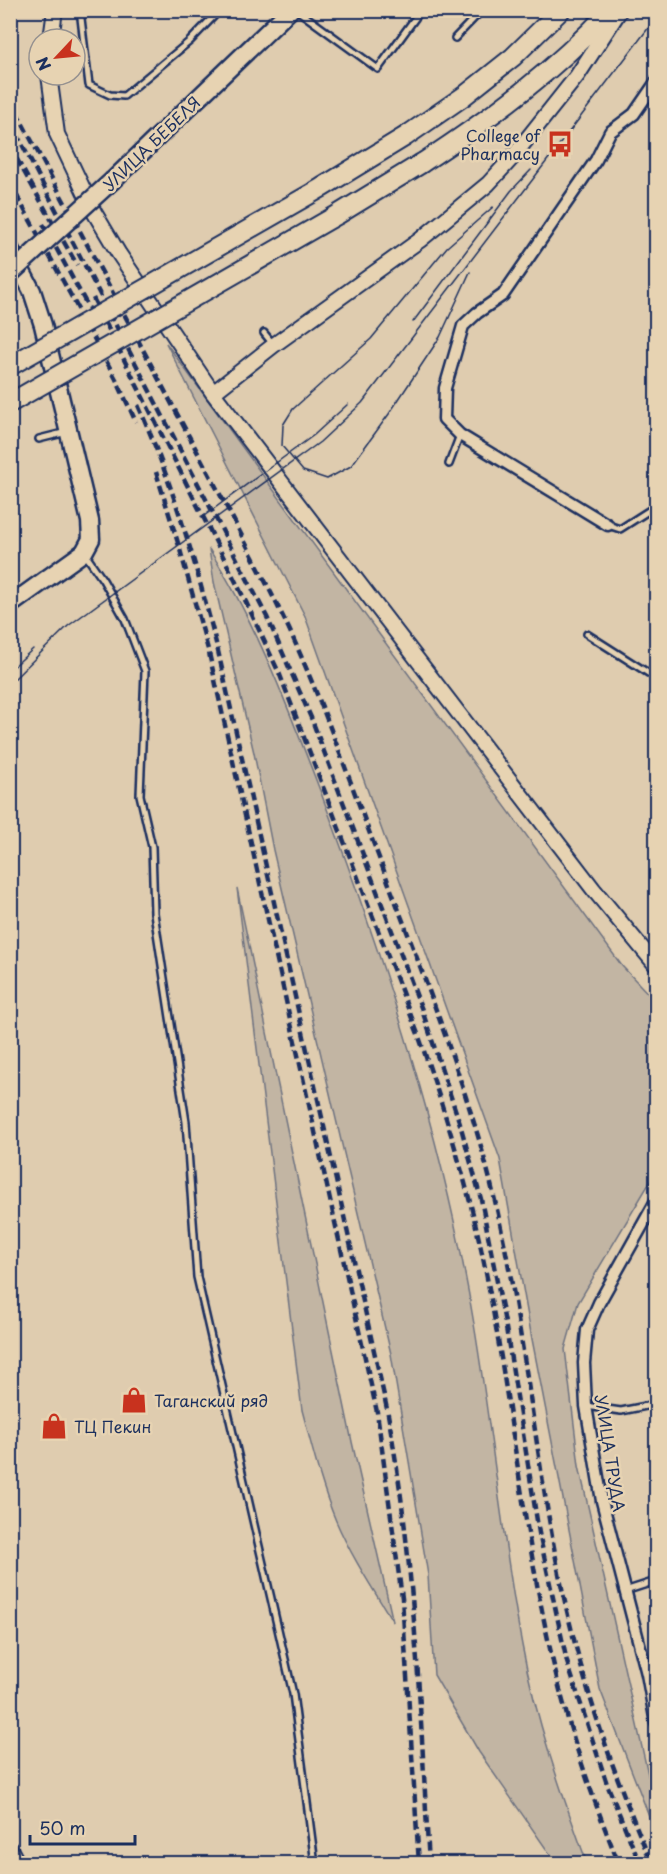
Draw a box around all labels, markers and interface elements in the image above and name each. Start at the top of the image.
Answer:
north arrow [27,27,87,87]
text: N [29,53,56,75]
street label: УЛИЦА БЕБЕЛЯ [97,90,205,196]
place label: College of Pharmacy [460,123,542,165]
bus stop icon: College of Pharmacy [545,129,575,159]
shop icon: Таганский ряд [119,1385,149,1415]
place label: Таганский ряд [154,1388,268,1412]
street label: УЛИЦА ТРУДА [590,1393,632,1513]
shop icon: ТЦ Пекин [39,1411,69,1441]
place label: ТЦ Пекин [74,1414,151,1438]
scale bar [30,1808,135,1846]
text: 50 m [39,1814,86,1841]

